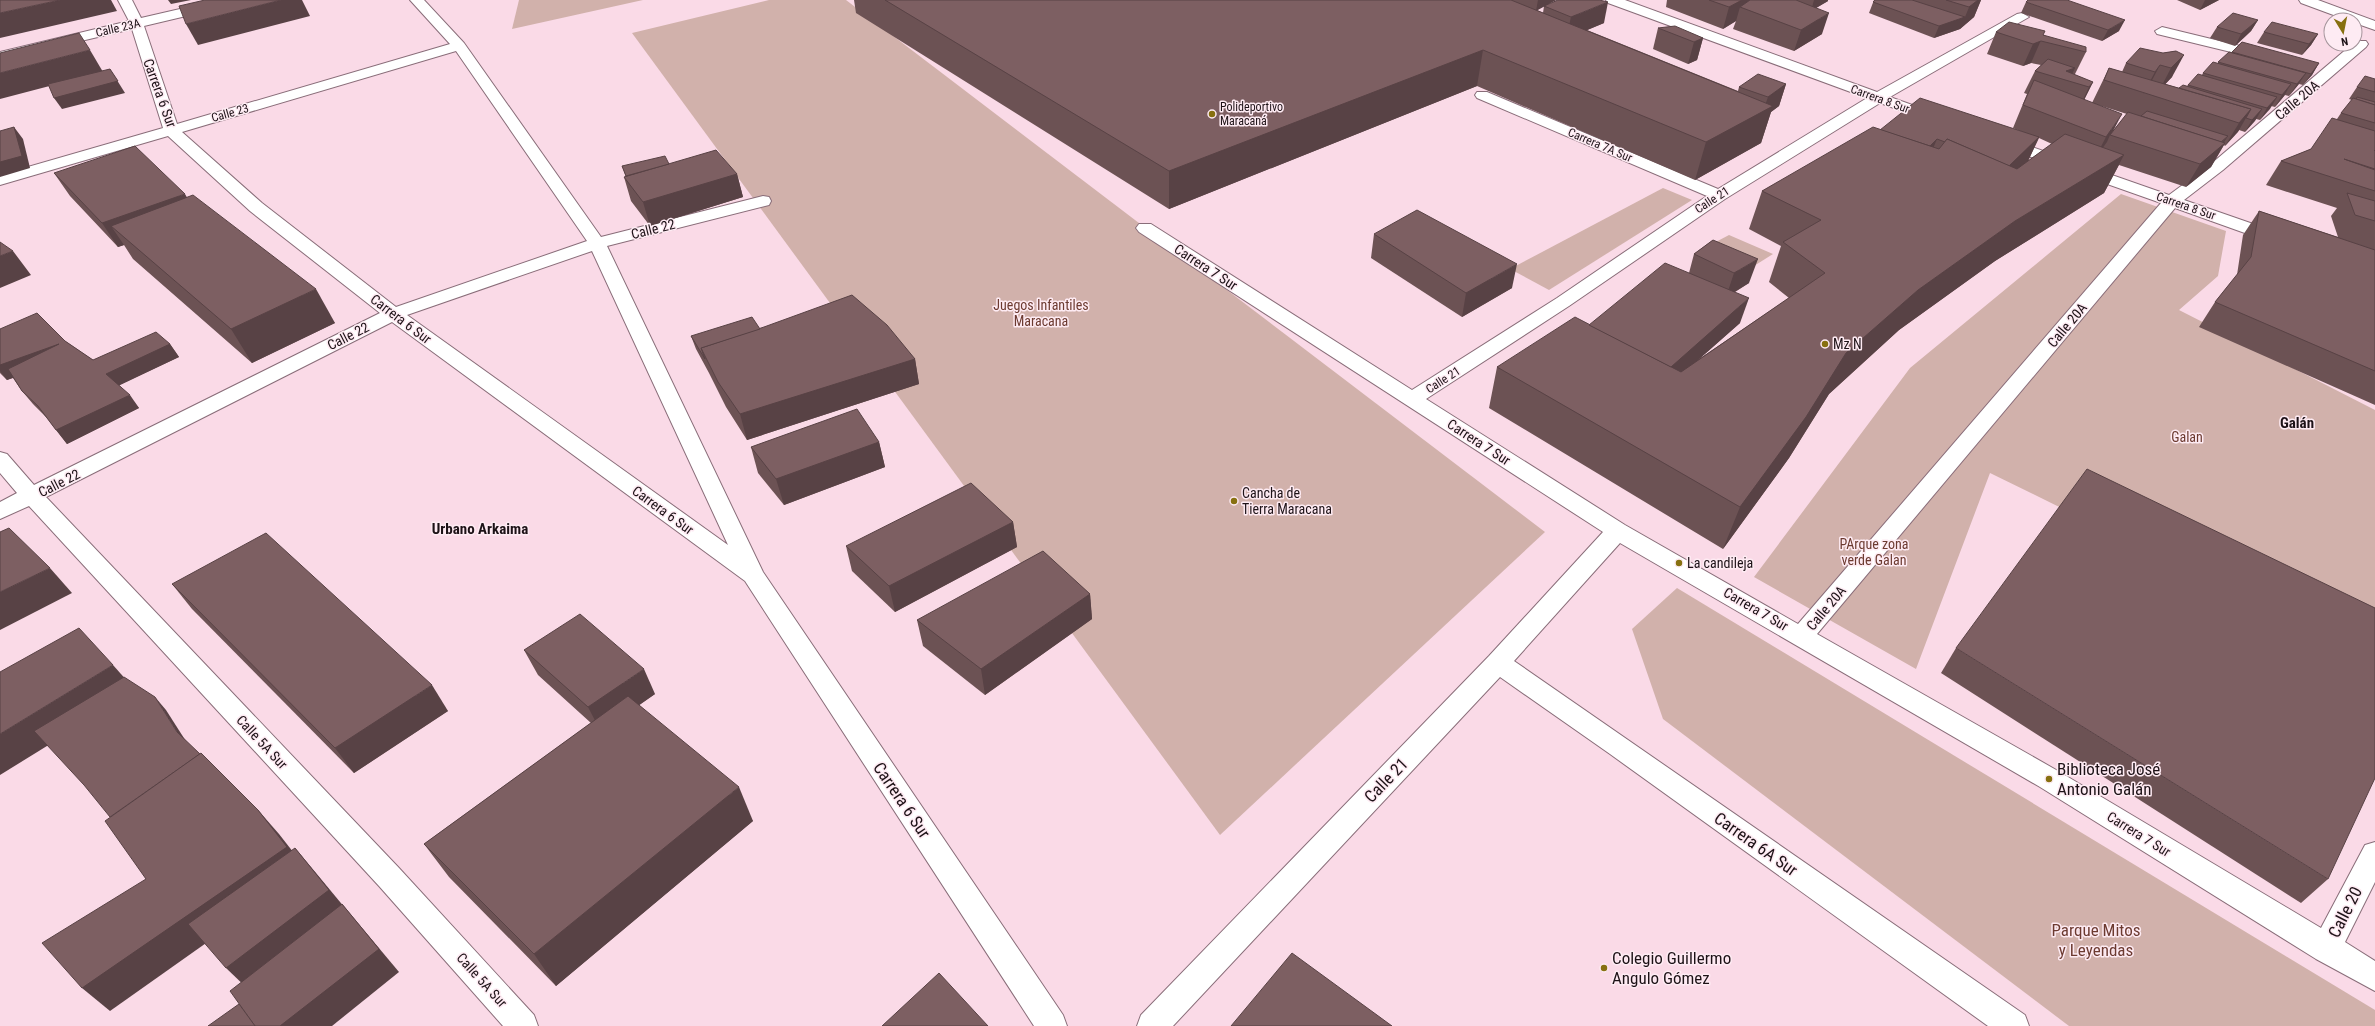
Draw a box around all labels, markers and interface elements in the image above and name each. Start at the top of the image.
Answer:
north arrow [2323,12,2363,52]
street label: Calle 23A [94,16,142,40]
text: N [2340,34,2349,48]
street label: Carrera 6 Sur [140,56,180,130]
street label: Calle 20A [2272,77,2322,123]
street label: Carrera 8 Sur [1849,82,1912,116]
place label: Polideportivo Maracaná [1220,100,1283,128]
street label: Calle 23 [210,101,250,125]
marker: Polideportivo Maracaná [1207,109,1217,119]
street label: Carrera 7A Sur [1566,125,1635,165]
street label: Calle 21 [1692,184,1732,216]
street label: Carrera 8 Sur [2155,189,2218,223]
street label: Calle 22 [629,216,677,242]
street label: Carrera 7 Sur [1171,241,1241,293]
street label: Carrera 6 Sur [367,291,435,347]
park label: Juegos Infantiles Maracana [993,297,1089,329]
street label: Calle 20A [2044,300,2090,350]
street label: Calle 22 [324,319,372,353]
place label: Mz N [1833,336,1862,352]
marker: Mz N [1820,339,1830,349]
street label: Calle 21 [1423,364,1463,396]
district label: Galán [2280,414,2314,432]
street label: Carrera 7 Sur [1444,416,1514,468]
park label: Galan [2171,429,2203,445]
street label: Calle 22 [35,466,83,500]
street label: Carrera 6 Sur [629,482,697,538]
place label: Cancha de Tierra Maracana [1242,485,1332,517]
marker: Cancha de Tierra Maracana [1229,496,1239,506]
district label: Urbano Arkaima [432,520,528,538]
park label: PArque zona verde Galan [1839,536,1909,568]
place label: La candileja [1687,555,1753,571]
marker: La candileja [1674,558,1684,568]
street label: Calle 20A [1803,583,1849,633]
street label: Carrera 7 Sur [1721,584,1791,634]
street label: Calle 5A Sur [233,712,291,772]
street label: Calle 21 [1360,754,1412,806]
street label: Carrera 6 Sur [869,758,935,842]
place label: Biblioteca José Antonio Galán [2057,759,2160,799]
marker: Biblioteca José Antonio Galán [2044,774,2054,784]
street label: Carrera 6A Sur [1710,808,1802,880]
street label: Carrera 7 Sur [2104,808,2174,860]
street label: Calle 20 [2324,883,2366,941]
park label: Parque Mitos y Leyendas [2052,920,2140,960]
place label: Colegio Guillermo Angulo Gómez [1612,948,1731,988]
street label: Calle 5A Sur [454,950,510,1010]
marker: Colegio Guillermo Angulo Gómez [1599,963,1609,973]

